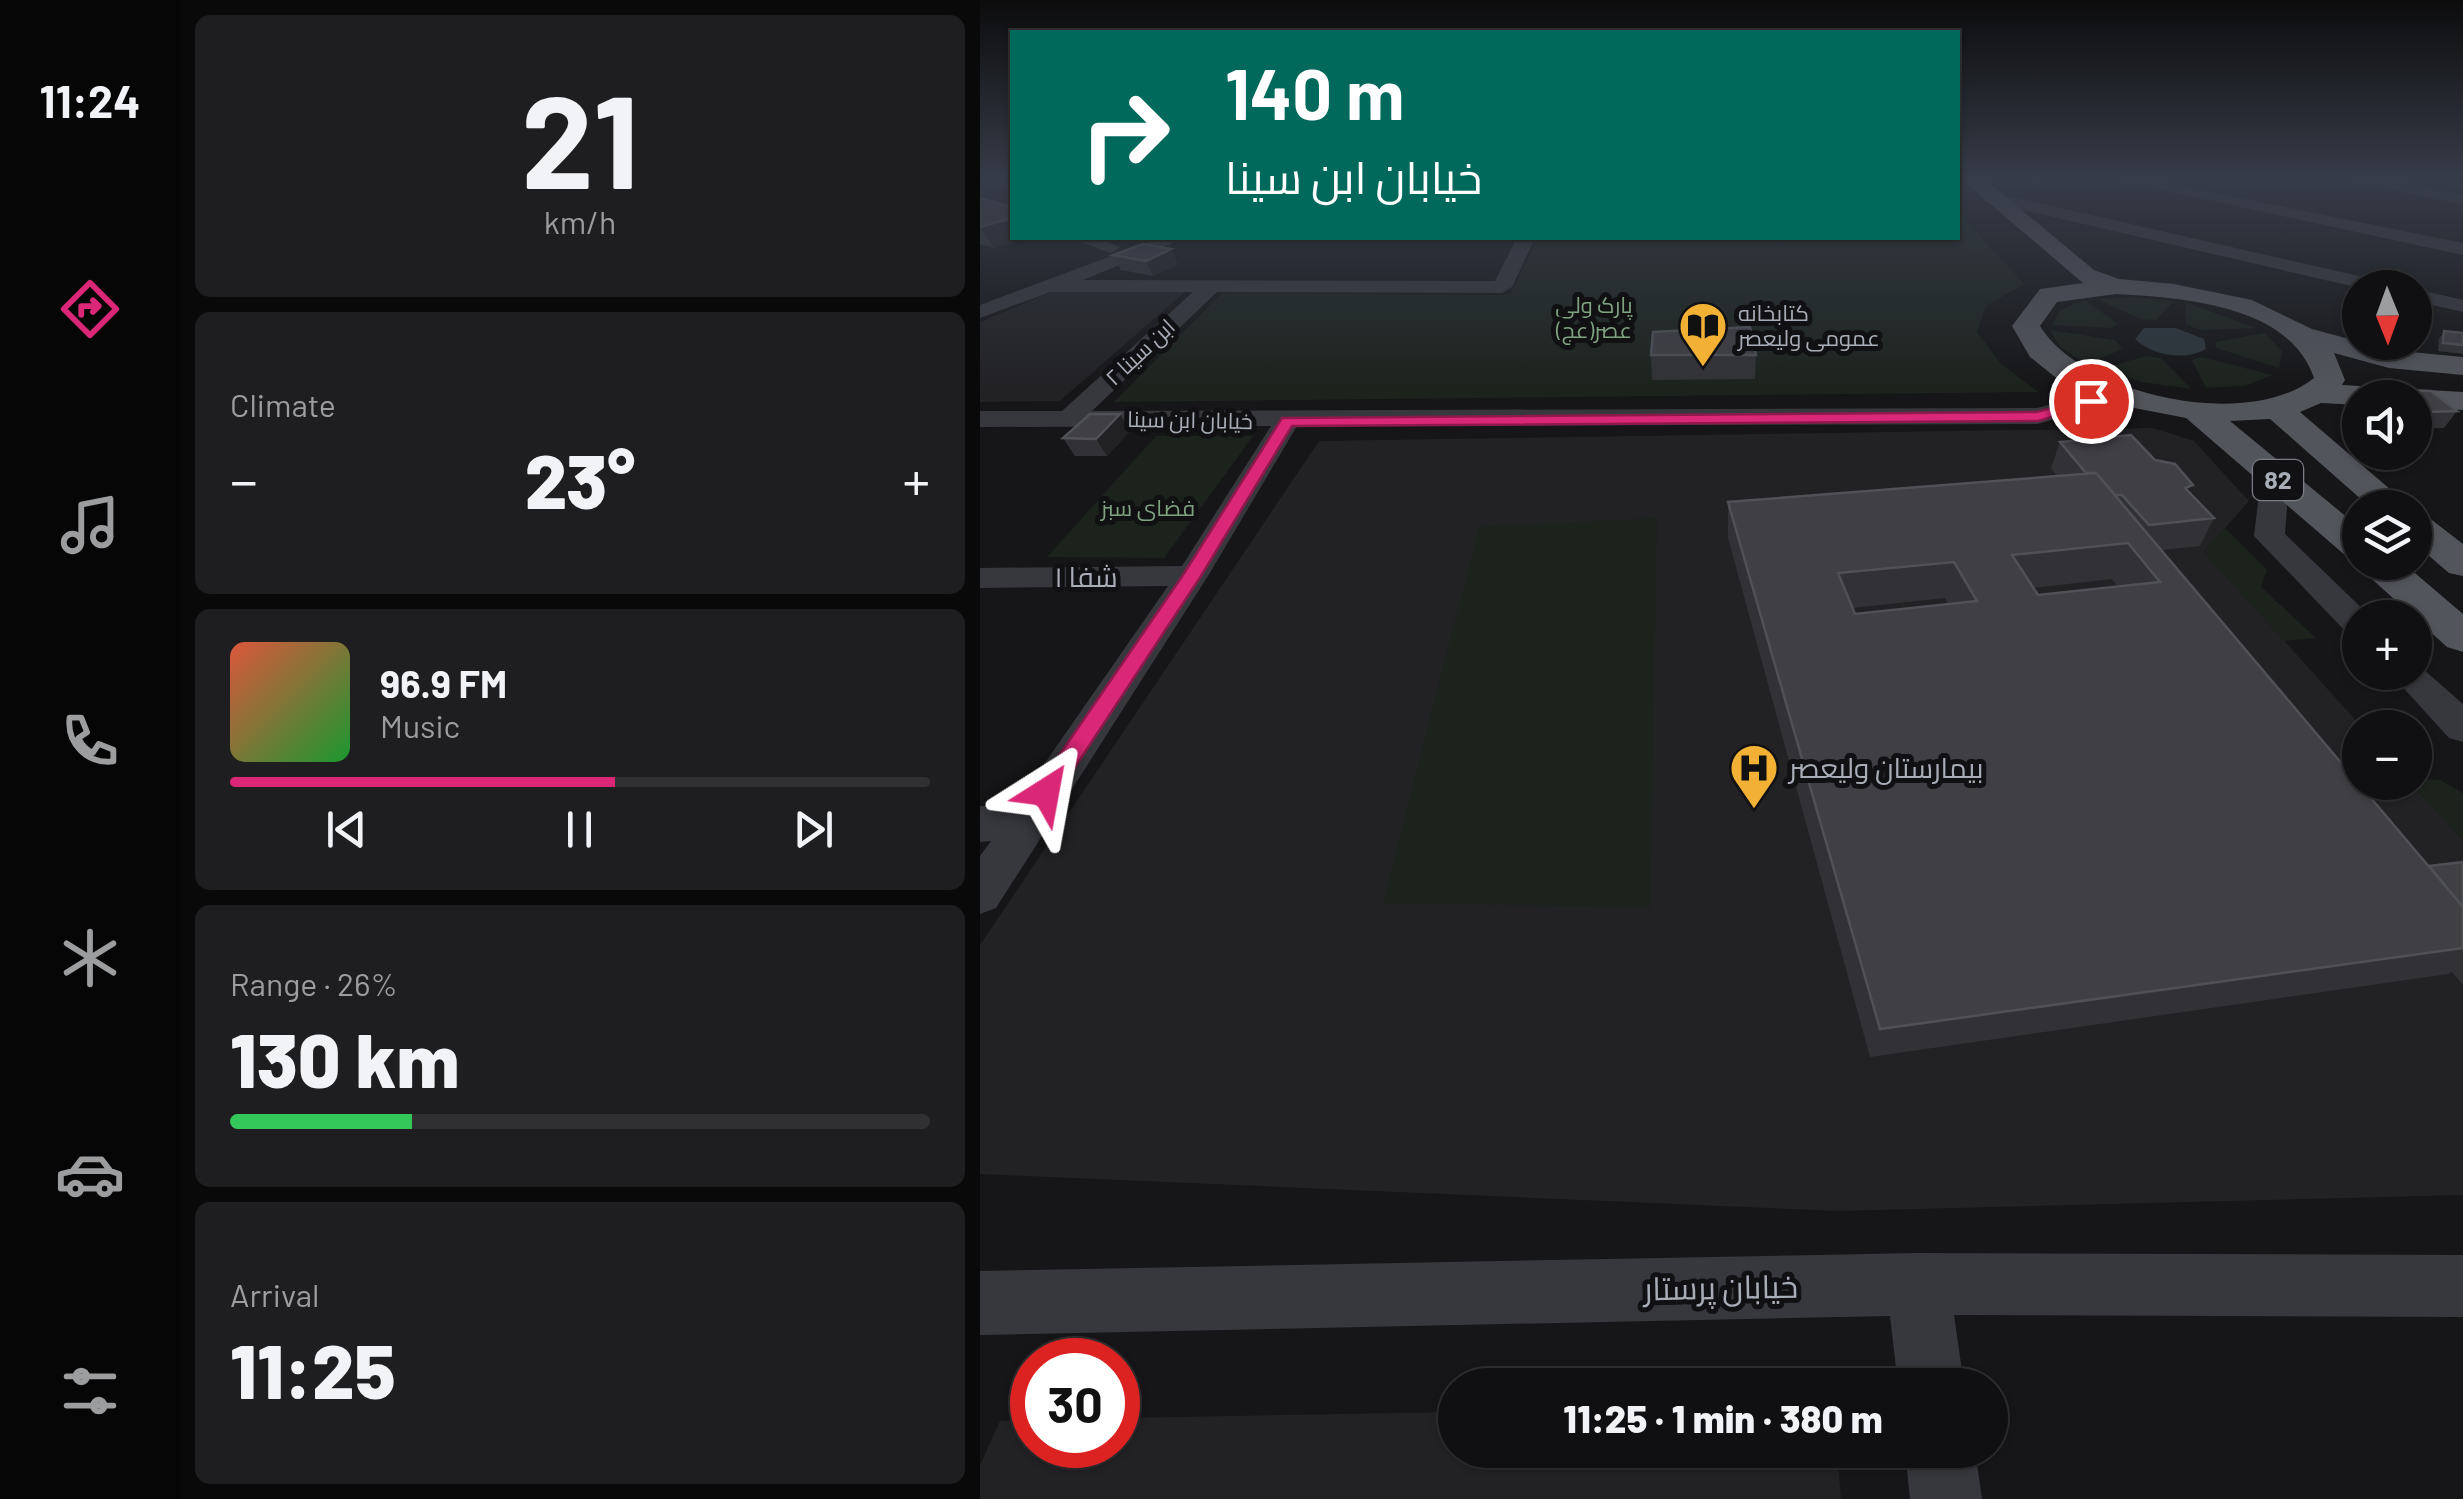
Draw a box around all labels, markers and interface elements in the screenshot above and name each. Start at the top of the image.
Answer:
text: 140 m [1225,50,1404,134]
text: 21 [521,59,639,215]
icon: right [1060,70,1190,200]
text: 11:24 [40,73,140,127]
text: خیابان ابن سینا [1225,149,1482,203]
text: km/h [544,202,616,240]
north arrow [2342,270,2432,360]
map controls [2342,270,2432,800]
icon: directions [55,274,125,344]
park label: پارک ولی عصر(عج) [1555,291,1633,345]
place label: کتابخانه عمومی ولیعصر [1736,299,1880,352]
library icon: کتابخانه عمومی ولیعصر [1677,300,1729,368]
street label: ابن سینا ۲ [1099,313,1181,391]
pin [2049,359,2134,444]
icon: arrive [2064,374,2119,429]
button: sound [2342,380,2432,470]
text: Climate [230,385,336,423]
street label: خیابان ابن سینا [1127,405,1253,435]
text: 23° [525,434,635,524]
text: − [230,446,258,512]
text: + [902,446,930,512]
road number: 82 [2253,460,2303,500]
icon: music [55,490,125,560]
button: layers [2342,490,2432,580]
park label: فضای سبز [1099,494,1195,521]
street label: شفا ۱ [1054,559,1118,593]
button: + [2342,600,2432,690]
text: 96.9 FM [380,660,507,706]
icon: phone [55,706,125,776]
text: Music [380,706,460,744]
button: − [2342,710,2432,800]
position arrow [994,740,1098,844]
hospital icon: بیمارستان ولیعصر [1728,742,1780,810]
place label: بیمارستان ولیعصر [1787,750,1983,785]
icon: previous [319,802,374,857]
icon: pause [552,802,607,857]
icon: next [786,802,841,857]
icon: climate [55,923,125,993]
text: Range · 26% [230,964,398,1002]
text: 130 km [230,1013,459,1103]
icon: car [55,1139,125,1209]
street label: خیابان پرستار [1642,1266,1798,1310]
text: Arrival [230,1275,319,1313]
text: 11:25 [230,1324,396,1414]
speed limit sign: 30 [1010,1338,1140,1468]
icon: filters [55,1356,125,1426]
text: 11:25 · 1 min · 380 m [1563,1395,1883,1441]

